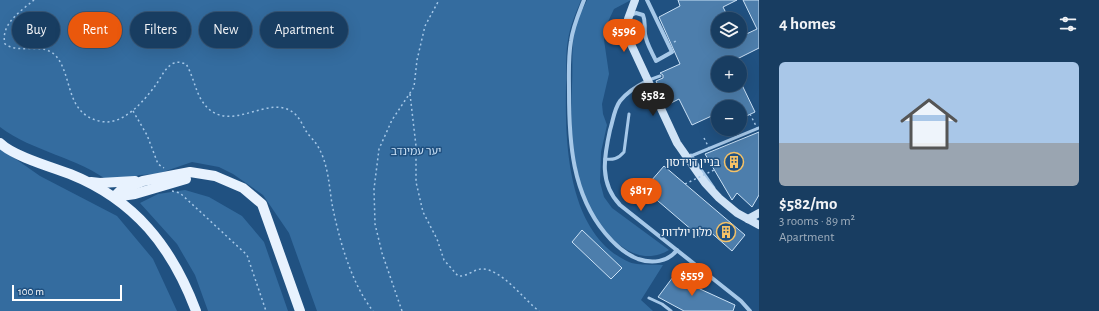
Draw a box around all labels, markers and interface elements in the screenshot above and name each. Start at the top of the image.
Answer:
chip: Buy [12,12,60,48]
chip: Rent [68,12,122,48]
chip: Filters [130,12,191,48]
chip: New [199,12,252,48]
chip: Apartment [260,12,348,48]
map controls [711,12,747,136]
button: layers [711,12,747,48]
icon: filters [1057,13,1079,35]
text: 4 homes [779,15,836,32]
pin: $596 [600,19,648,53]
text: $596 [612,25,636,38]
button: + [711,56,747,92]
pin: $582 [629,83,677,117]
icon: home [893,88,965,160]
text: $582 [641,89,665,102]
button: − [711,100,747,136]
park label: יער עמינדב [391,146,441,157]
building icon: בניין דוידסון [723,151,745,173]
place label: בניין דוידסון [666,157,720,168]
pin: $817 [617,178,665,212]
text: $817 [630,184,652,197]
text: $582/mo [779,195,837,212]
text: 3 rooms · 89 m² [779,215,855,228]
building icon: מלון יולדות [715,221,737,243]
place label: מלון יולדות [661,227,712,238]
text: Apartment [779,231,834,244]
pin: $559 [668,263,716,297]
text: $559 [680,269,704,282]
scale bar [12,283,122,302]
text: 100 m [18,286,44,297]

